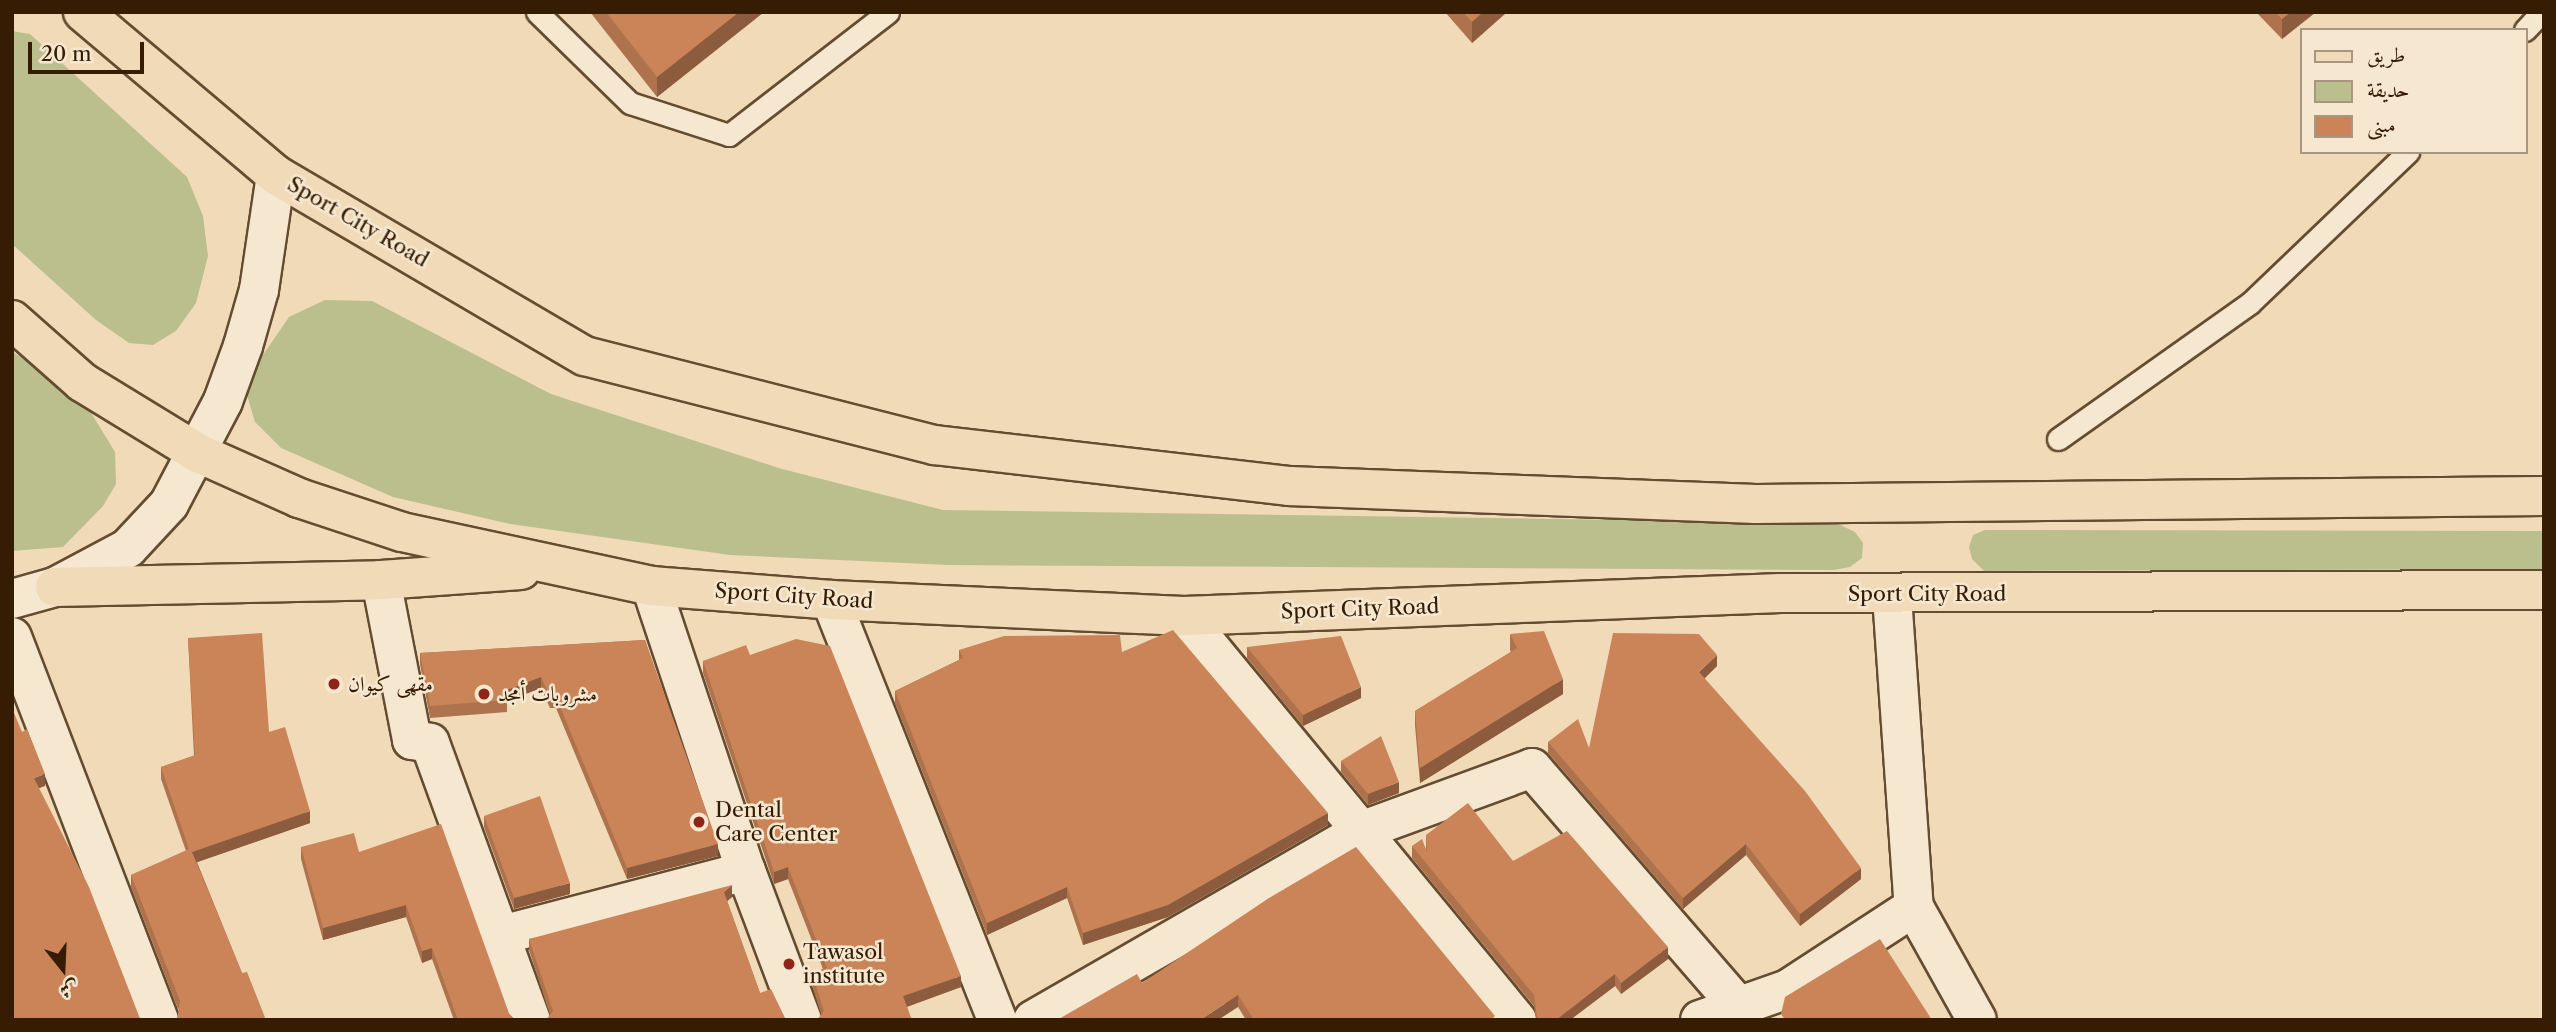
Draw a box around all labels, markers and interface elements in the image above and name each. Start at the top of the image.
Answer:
scale bar [32,28,147,72]
legend [2300,28,2528,154]
text: 20 m [41,41,92,66]
text: طريق [2367,42,2405,67]
text: حديقة [2367,77,2410,102]
text: مبنى [2367,112,2396,137]
street label: Sport City Road [283,171,433,273]
street label: Sport City Road [714,578,874,614]
street label: Sport City Road [1847,581,2007,607]
street label: Sport City Road [1280,594,1440,624]
place label: مقهى كيوان [348,671,433,697]
marker: مقهى كيوان [326,676,342,692]
place label: مشروبات أمجد [498,681,597,707]
marker: مشروبات أمجد [476,686,492,702]
place label: Dental Care Center [715,797,837,847]
marker: Dental Care Center [689,812,709,832]
north arrow [28,934,98,1004]
place label: Tawasol institute [803,939,885,989]
marker: Tawasol institute [781,956,797,972]
text: ش [57,976,82,1003]

